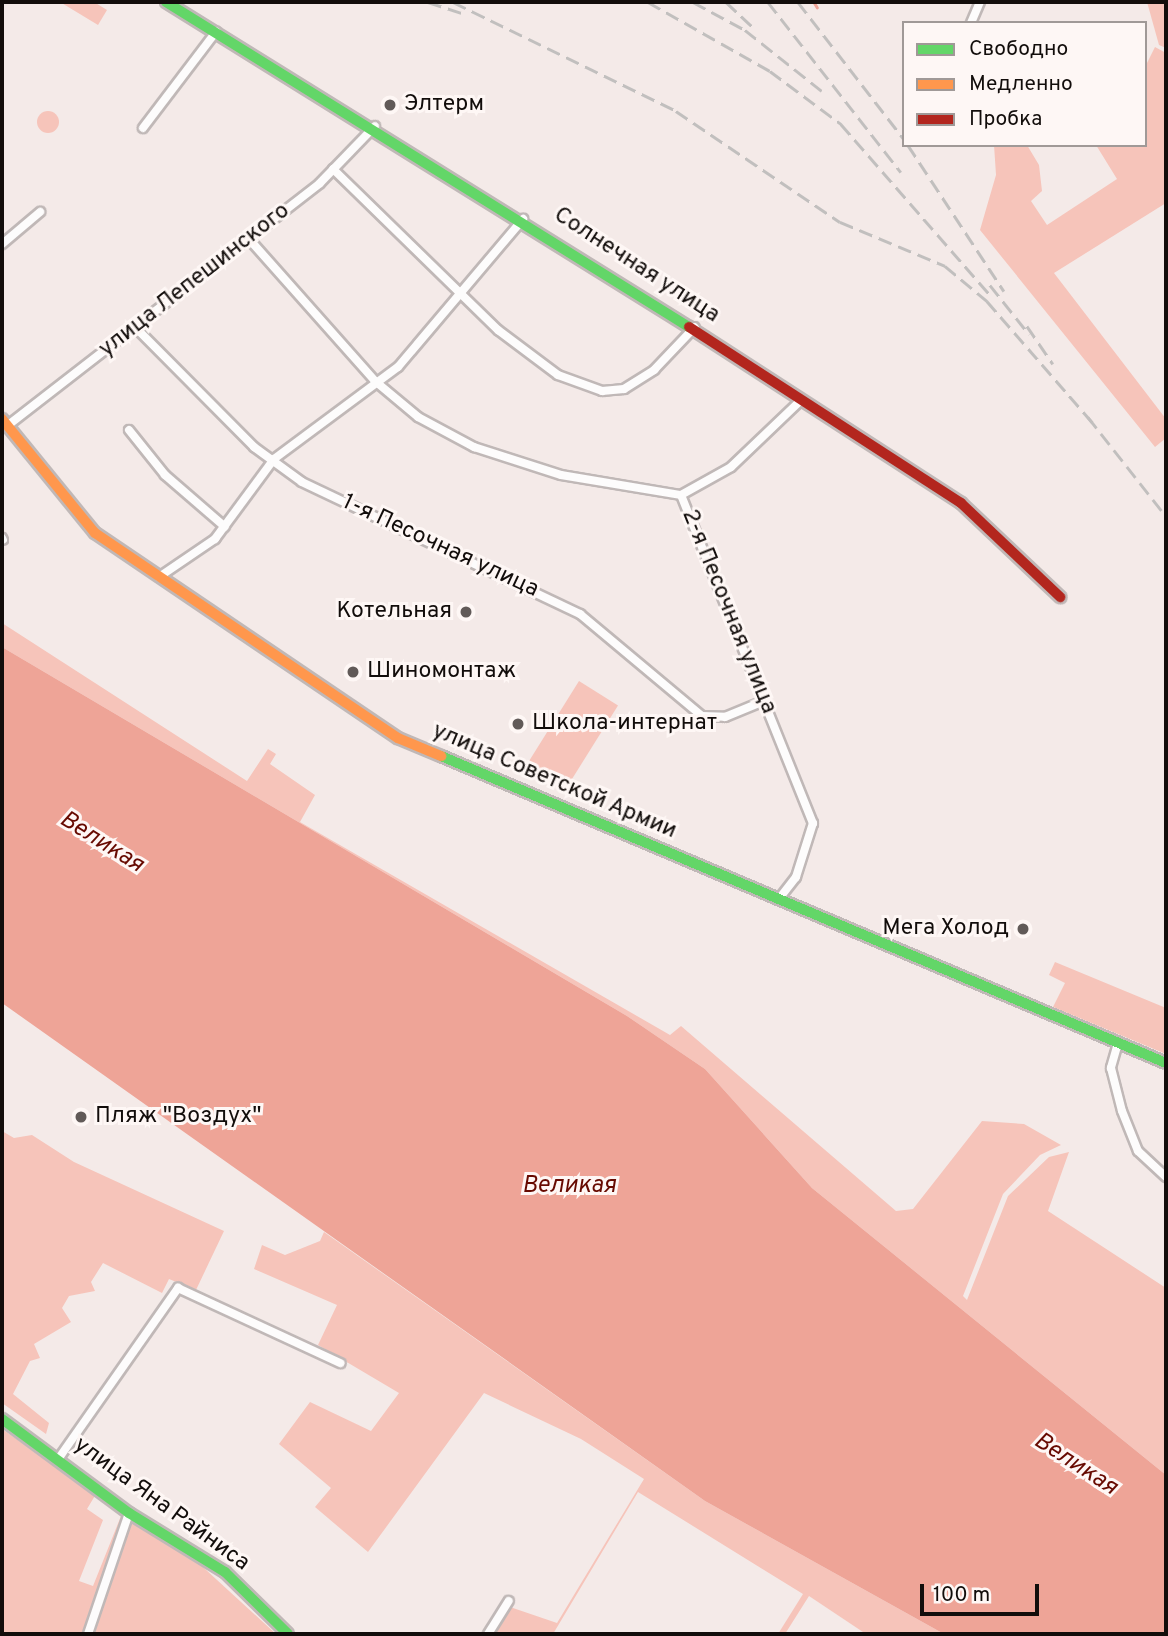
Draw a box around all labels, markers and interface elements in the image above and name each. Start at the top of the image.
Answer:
legend [902,21,1147,147]
text: Свободно [969,36,1068,63]
text: Медленно [969,71,1073,98]
place label: Элтерм [404,91,484,119]
marker: Элтерм [382,97,398,113]
text: Пробка [969,106,1042,133]
street label: улица Лепешинского [94,198,296,364]
street label: Солнечная улица [548,202,724,330]
street label: 1-я Песочная улица [337,489,543,605]
street label: 2-я Песочная улица [674,506,782,718]
place label: Котельная [337,598,452,626]
marker: Котельная [458,604,474,620]
place label: Шиномонтаж [367,658,516,686]
marker: Шиномонтаж [345,664,361,680]
place label: Школа-интернат [532,710,717,738]
marker: Школа-интернат [510,716,526,732]
street label: улица Советской Армии [427,718,681,846]
water label: Великая [54,806,148,880]
place label: Мега Холод [882,915,1009,943]
marker: Мега Холод [1015,921,1031,937]
place label: Пляж "Воздух" [95,1103,262,1131]
marker: Пляж "Воздух" [73,1109,89,1125]
water label: Великая [522,1173,616,1201]
water label: Великая [1028,1427,1122,1503]
street label: улица Яна Райниса [68,1432,254,1578]
scale bar [923,1570,1042,1614]
text: 100 m [933,1582,990,1609]

